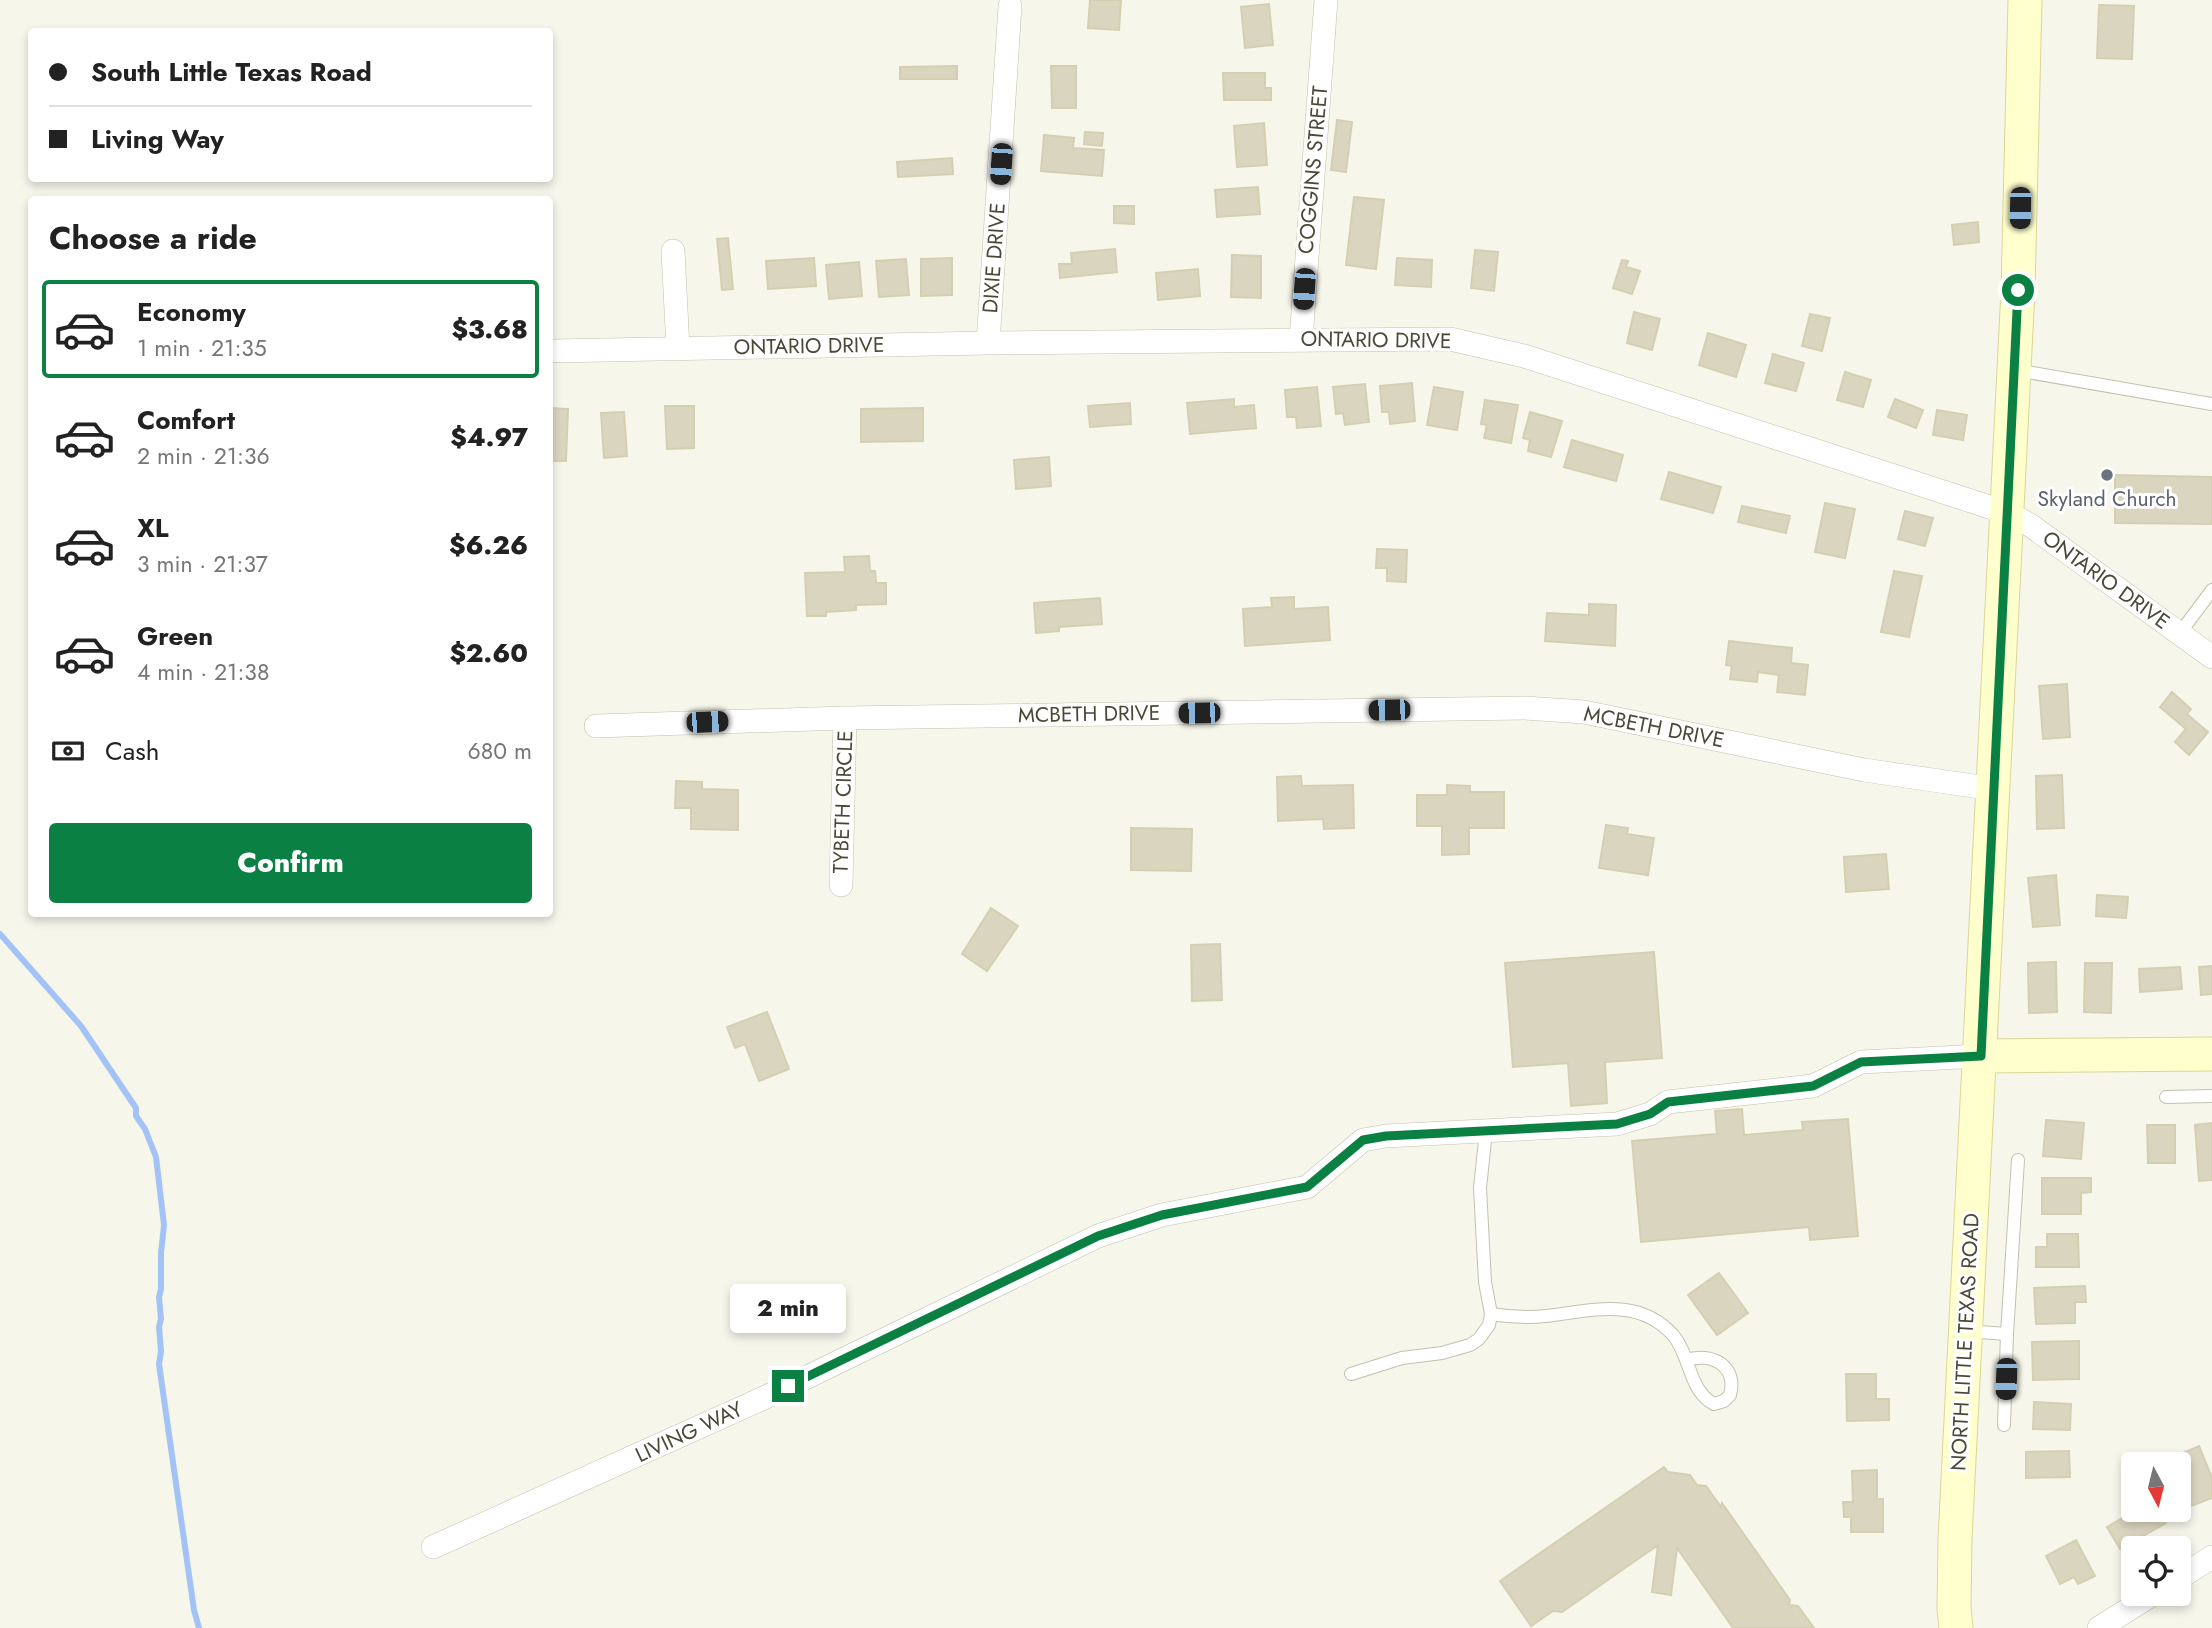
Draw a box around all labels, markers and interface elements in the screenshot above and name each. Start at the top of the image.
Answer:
text: South Little Texas Road [91,53,372,91]
street label: COGGINS STREET [1291,84,1335,255]
text: Living Way [91,120,224,158]
car [990,142,1013,186]
car [2010,187,2031,229]
street label: DIXIE DRIVE [975,202,1013,314]
text: Choose a ride [49,215,257,261]
car [1293,267,1316,311]
route start [2002,274,2034,306]
text: Economy [137,293,246,331]
icon: car [53,298,116,361]
text: $3.68 [452,310,528,348]
street label: ONTARIO DRIVE [1300,324,1452,356]
street label: ONTARIO DRIVE [733,330,885,362]
text: 1 min · 21:35 [137,331,267,365]
text: Comfort [137,401,235,439]
icon: car [53,406,116,469]
text: $4.97 [450,418,528,456]
text: 2 min · 21:36 [137,439,270,473]
marker: Skyland Church [2099,467,2115,483]
place label: Skyland Church [2038,484,2176,514]
text: XL [137,509,169,547]
icon: car [53,514,116,577]
street label: ONTARIO DRIVE [2036,524,2176,636]
text: $6.26 [449,526,528,564]
text: 3 min · 21:37 [137,547,268,581]
text: Green [137,617,213,655]
icon: car [53,622,116,685]
text: $2.60 [449,634,528,672]
text: 4 min · 21:38 [137,655,269,689]
street label: MCBETH DRIVE [1018,698,1160,730]
car [1368,699,1411,721]
street label: MCBETH DRIVE [1581,699,1727,755]
car [1178,702,1221,724]
car [686,711,729,733]
street label: TYBETH CIRCLE [826,730,860,874]
icon: cash [49,732,87,770]
text: Cash [105,732,159,770]
text: 680 m [468,734,532,768]
button: Confirm [49,823,532,903]
street label: NORTH LITTLE TEXAS ROAD [1943,1212,1987,1472]
callout: 2 min [730,1284,846,1334]
text: 2 min [757,1291,819,1325]
car [1995,1358,2018,1400]
route end [772,1370,804,1402]
street label: LIVING WAY [630,1394,748,1470]
north arrow [2121,1452,2191,1522]
map controls [2121,1452,2191,1606]
button: locate [2121,1536,2191,1606]

